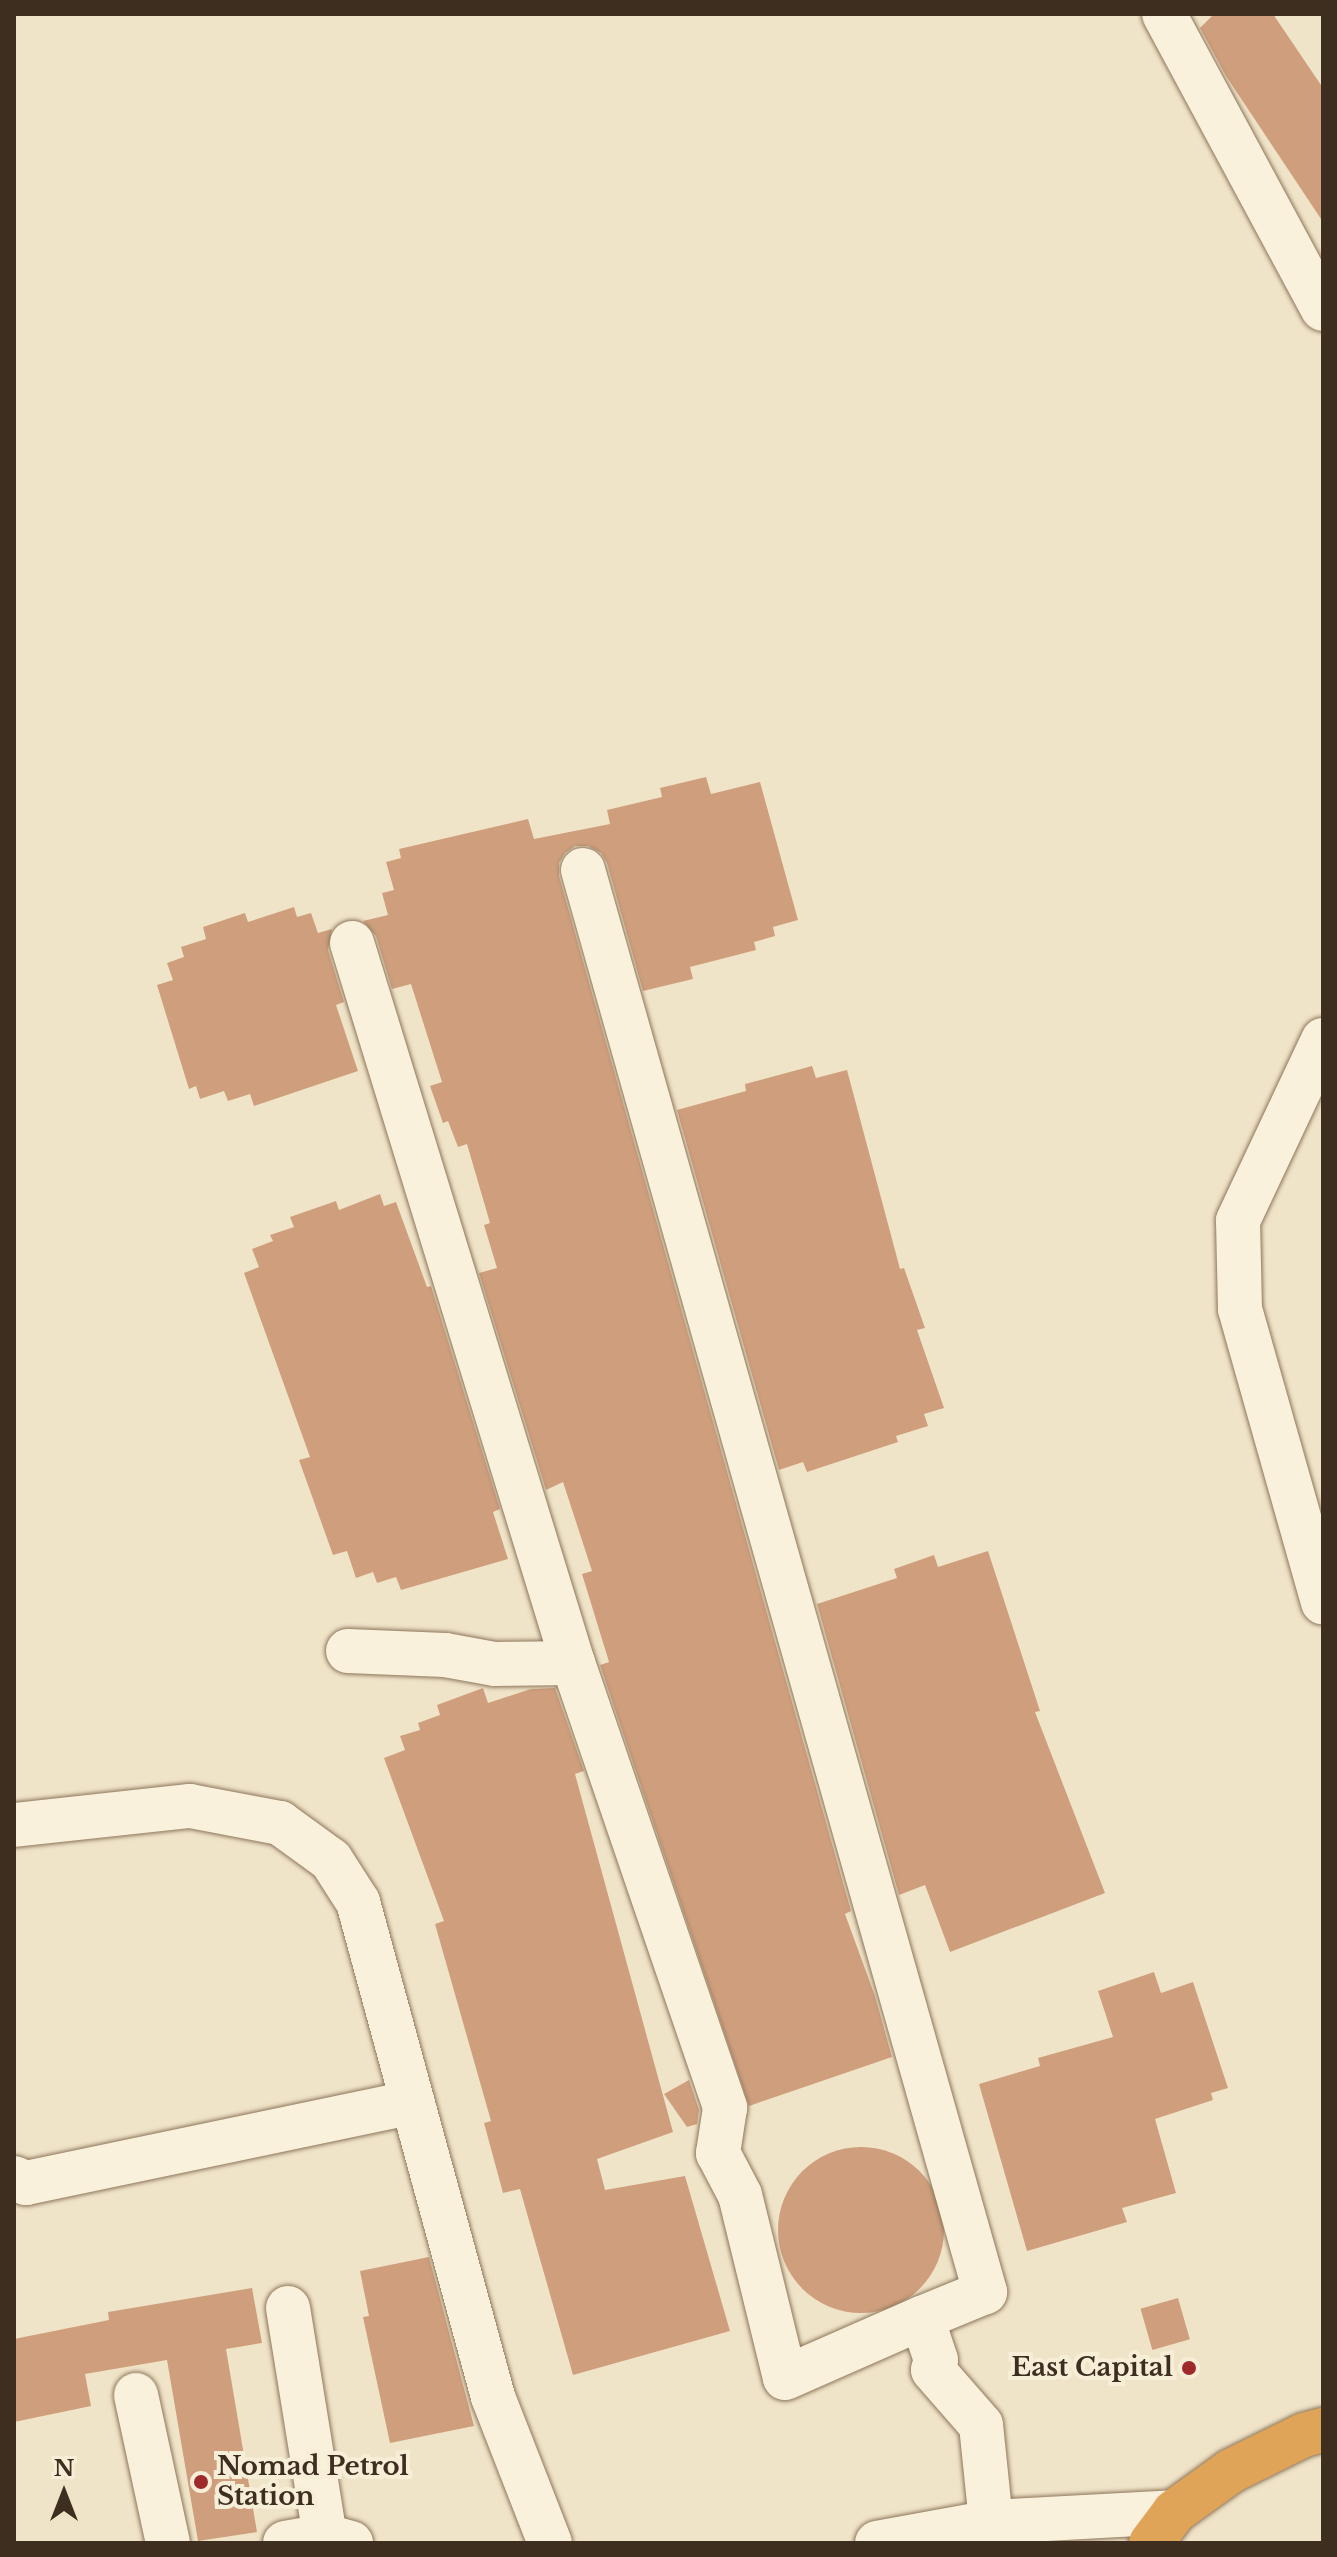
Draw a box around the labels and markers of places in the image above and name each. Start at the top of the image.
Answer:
place label: East Capital [1011,2352,1173,2384]
marker: East Capital [1180,2359,1198,2377]
place label: Nomad Petrol Station [217,2451,409,2512]
marker: Nomad Petrol Station [192,2473,210,2491]

